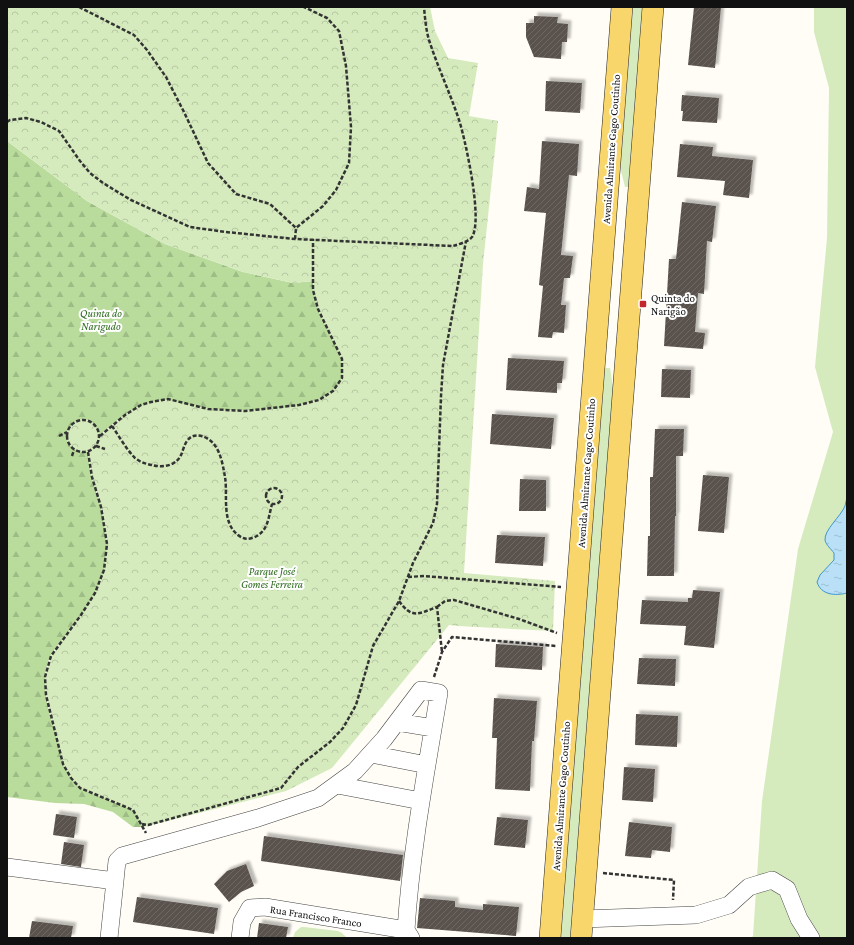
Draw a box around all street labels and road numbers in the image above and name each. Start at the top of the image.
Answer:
street label: Avenida Almirante Gago Coutinho [600,73,623,224]
street label: Avenida Almirante Gago Coutinho [575,397,598,548]
street label: Avenida Almirante Gago Coutinho [550,720,573,871]
street label: Rua Francisco Franco [269,903,363,929]

